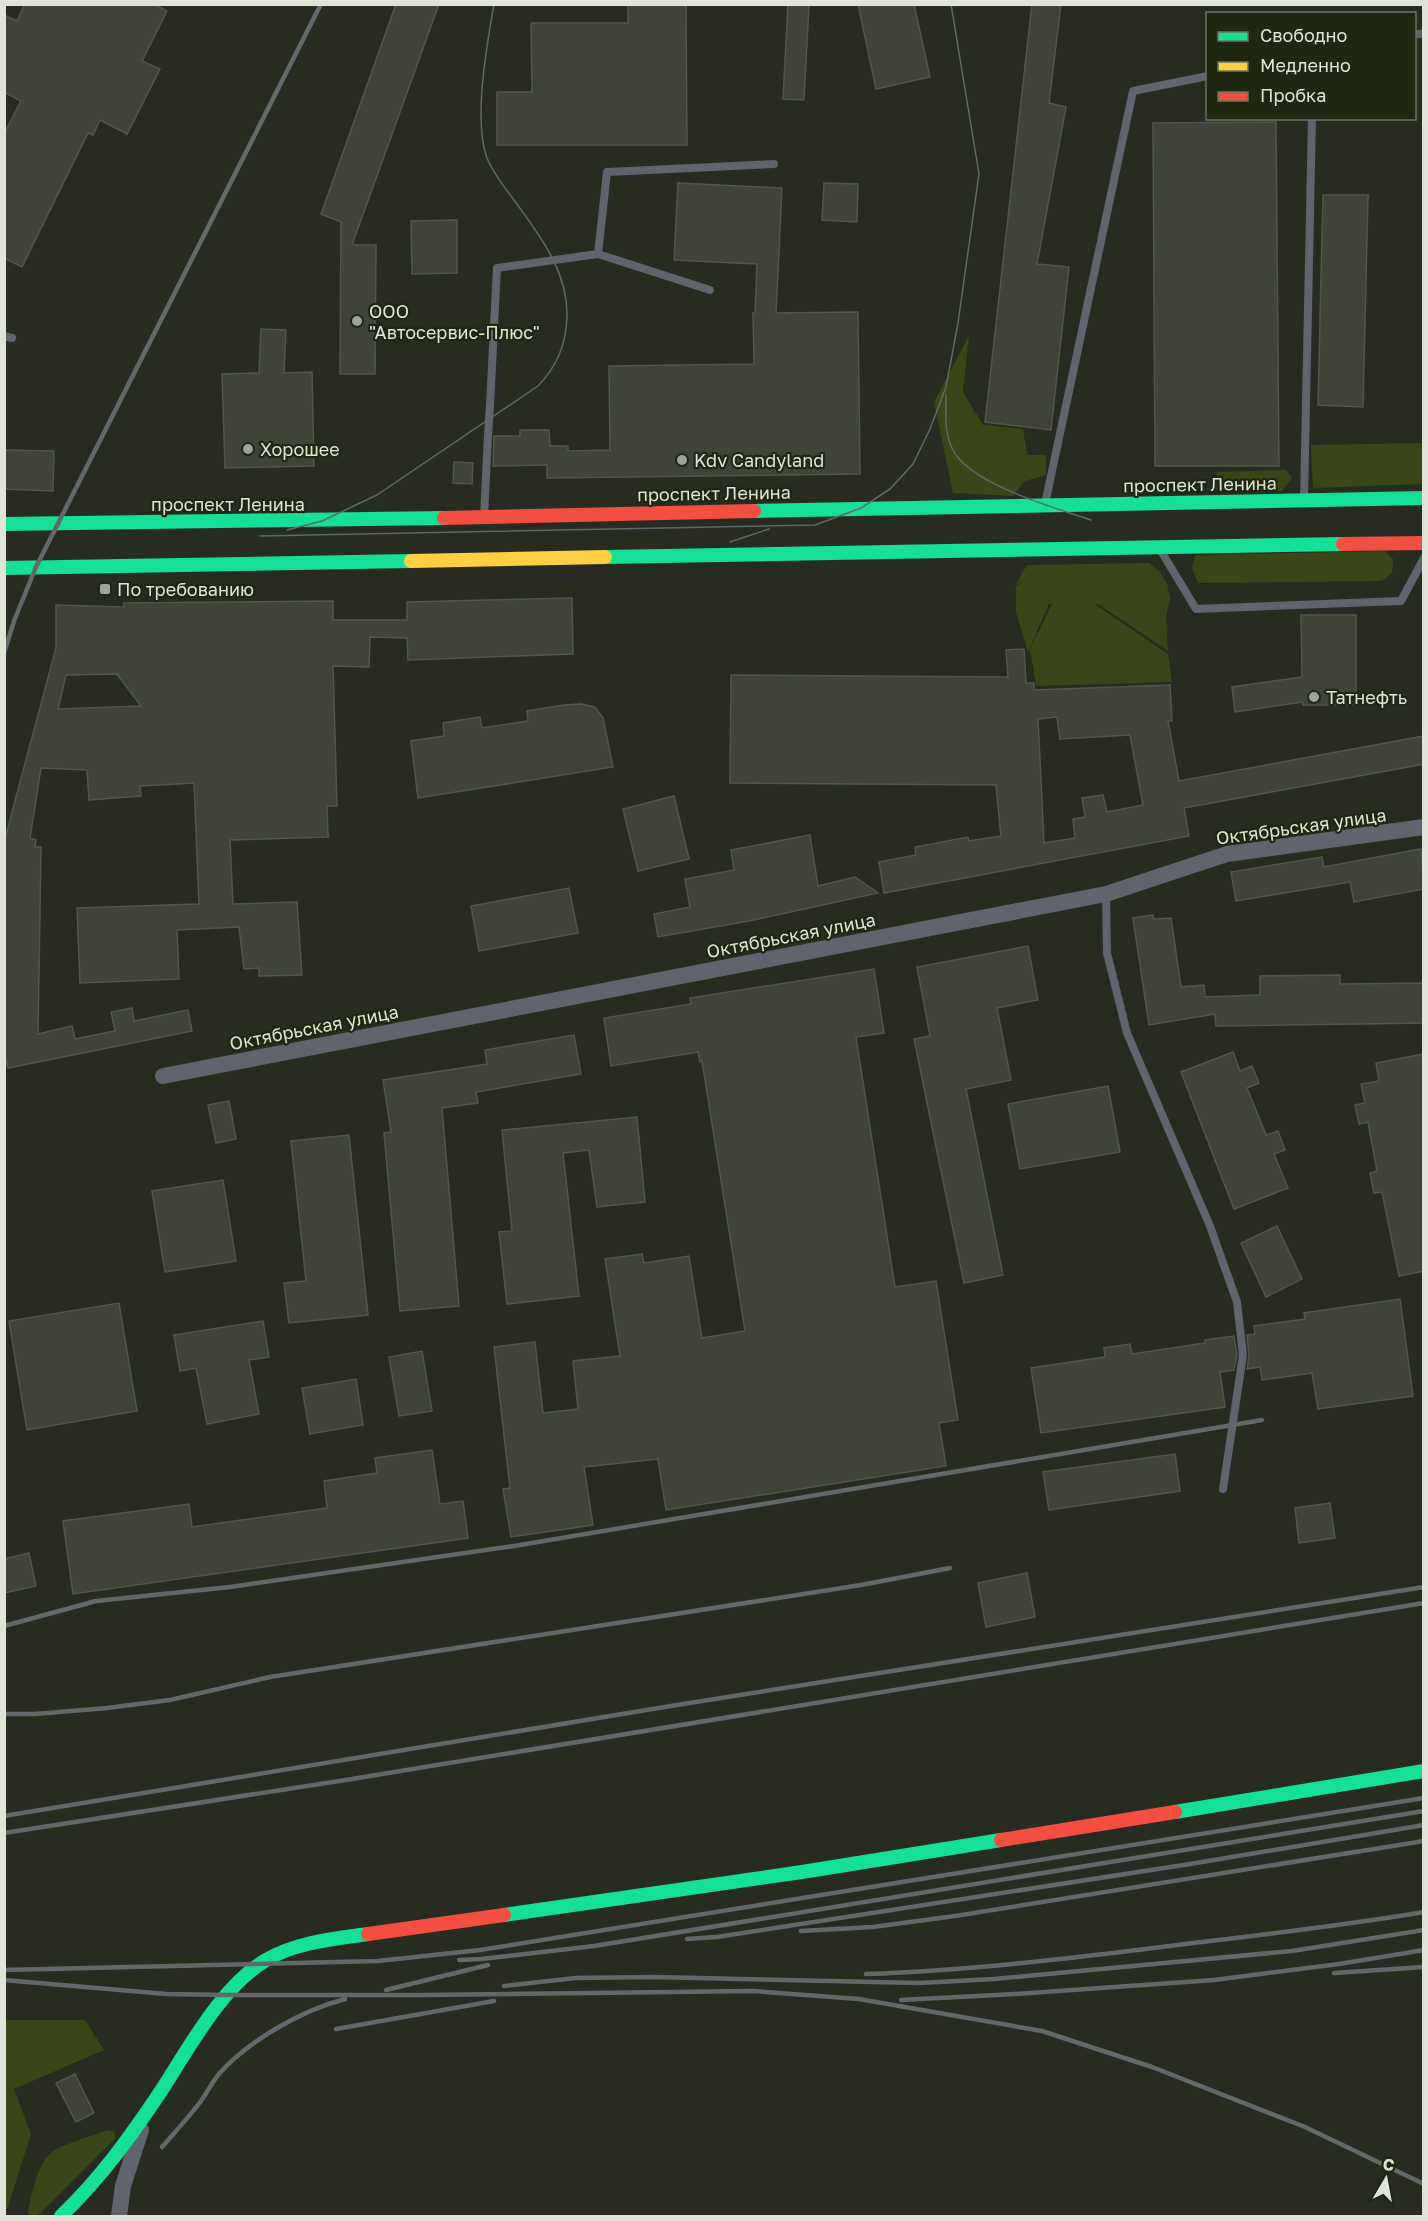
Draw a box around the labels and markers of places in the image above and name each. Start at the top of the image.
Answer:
place label: ООО "Автосервис-Плюс" [369,300,540,343]
marker: ООО "Автосервис-Плюс" [350,314,364,328]
place label: Хорошее [260,438,340,460]
marker: Хорошее [241,442,255,456]
place label: Kdv Candyland [694,449,824,471]
marker: Kdv Candyland [675,453,689,467]
place label: По требованию [117,578,254,600]
marker: По требованию [98,582,112,596]
place label: Татнефть [1326,686,1407,708]
marker: Татнефть [1307,690,1321,704]

